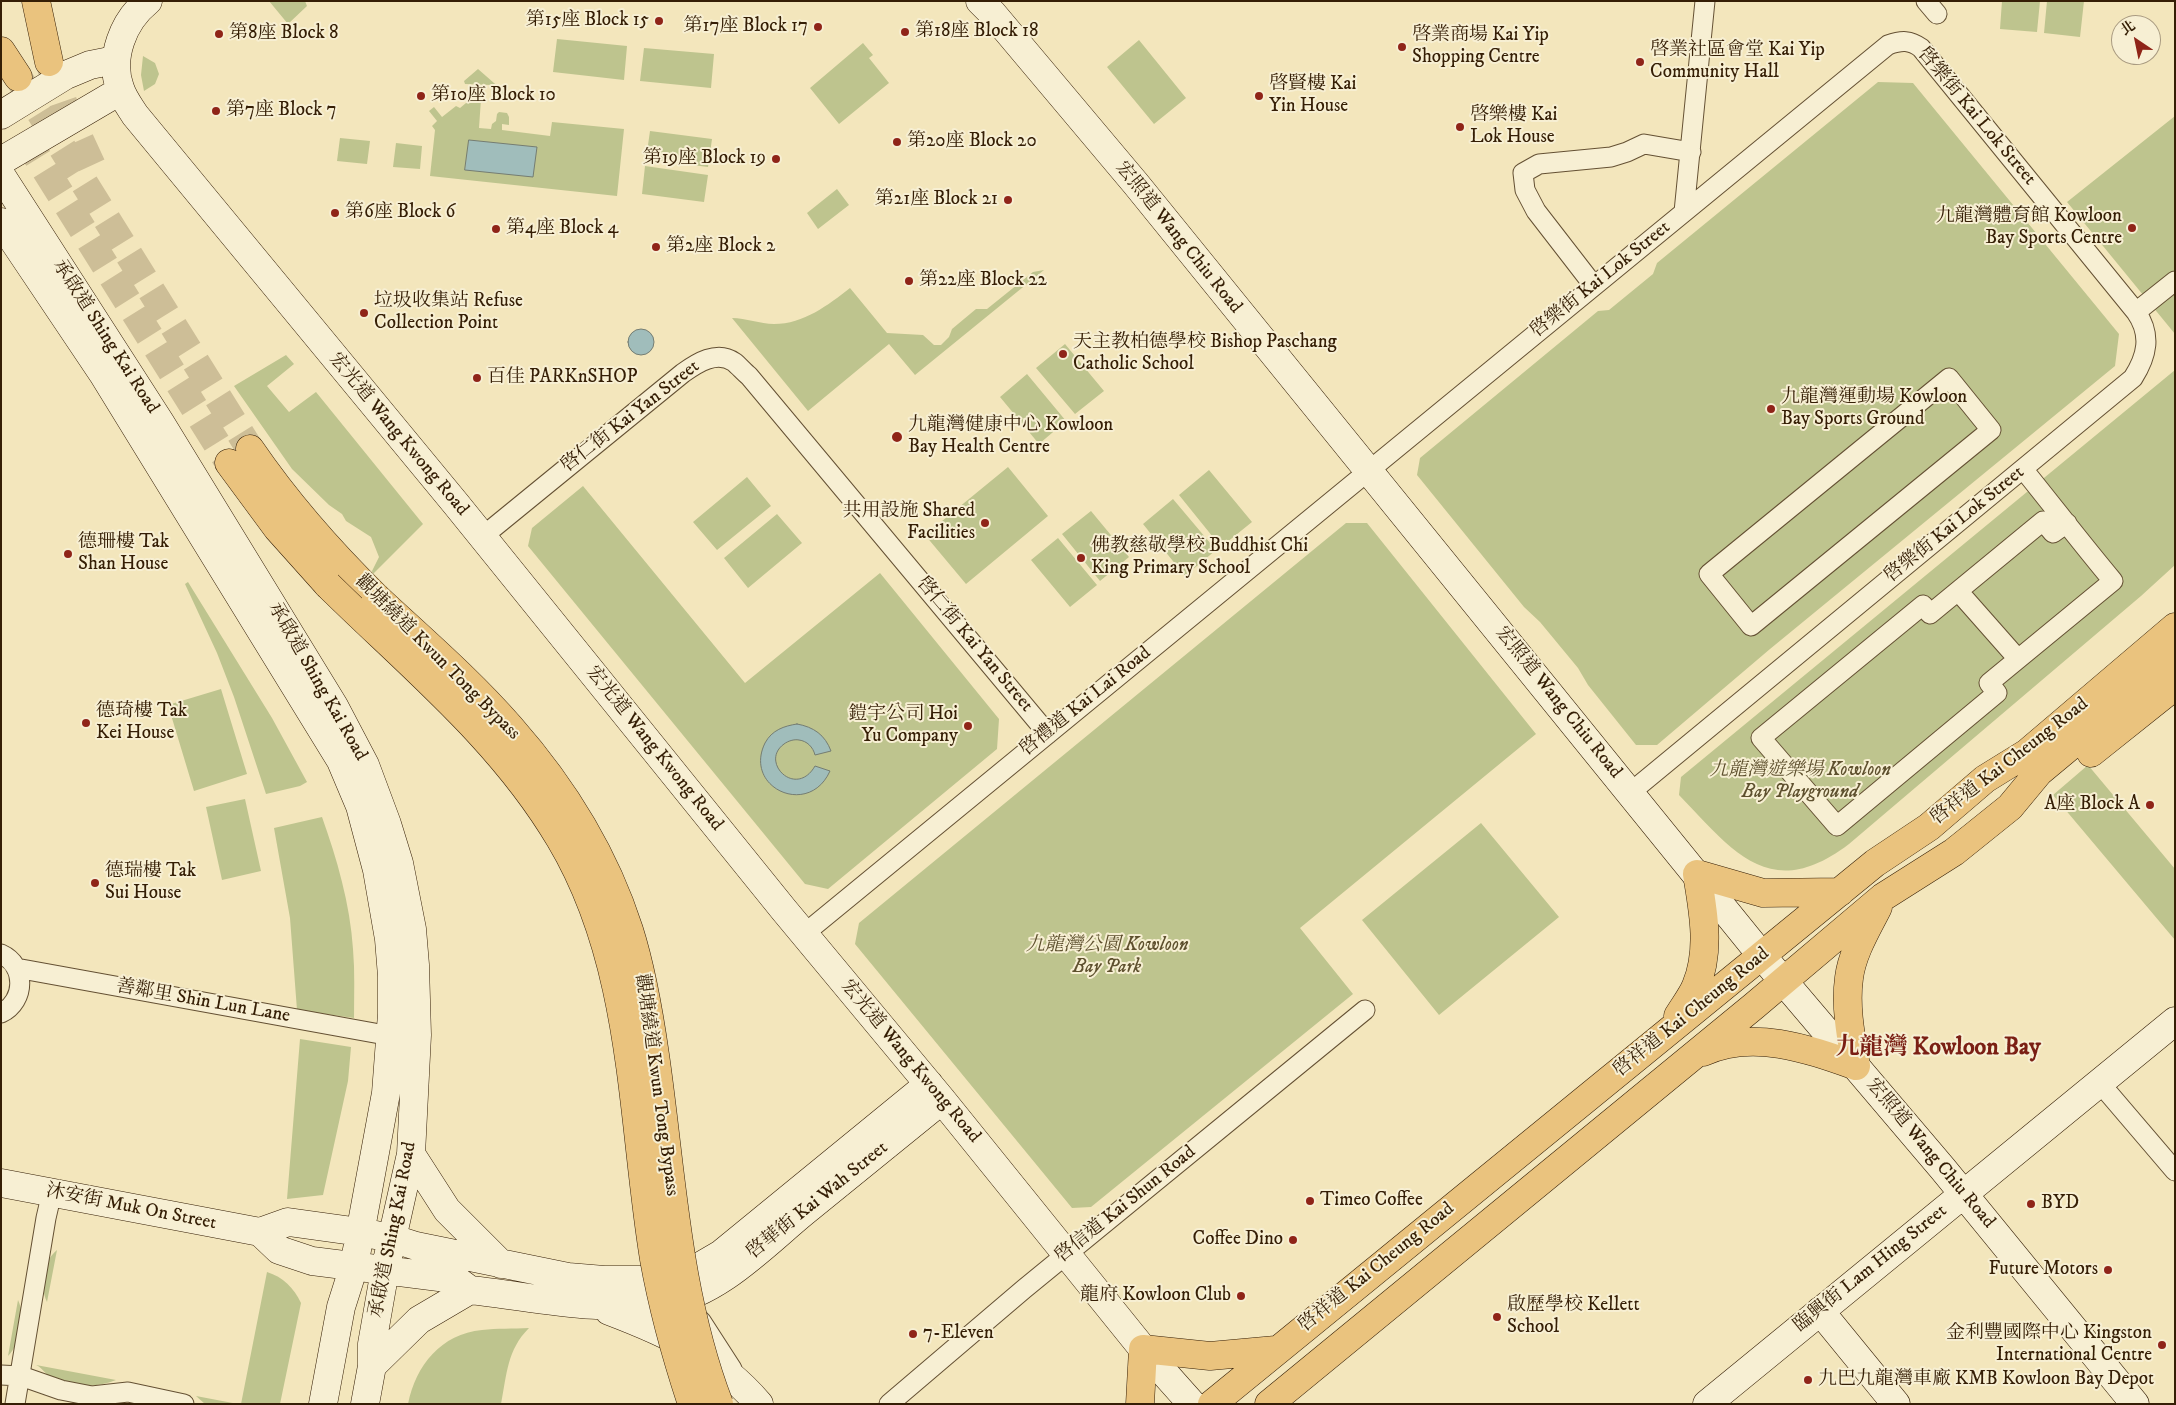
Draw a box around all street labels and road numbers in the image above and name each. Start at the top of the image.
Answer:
street label: 啓樂街 Kai Lok Street [1912,44,2040,190]
street label: 宏照道 Wang Chiu Road [1110,158,1246,318]
street label: 啓樂街 Kai Lok Street [1527,217,1675,343]
street label: 承啟道 Shing Kai Road [47,256,163,418]
street label: 宏光道 Wang Kwong Road [323,349,473,521]
street label: 啓仁街 Kai Yan Street [557,356,705,478]
street label: 啓樂街 Kai Lok Street [1881,462,2029,588]
street label: 觀塘繞道 Kwun Tong Bypass [350,571,524,745]
street label: 啓仁街 Kai Yan Street [911,573,1037,717]
street label: 承啟道 Shing Kai Road [262,599,372,765]
street label: 宏照道 Wang Chiu Road [1490,623,1626,783]
street label: 啓禮道 Kai Lai Road [1016,642,1156,762]
street label: 宏光道 Wang Kwong Road [581,662,727,836]
street label: 啓祥道 Kai Cheung Road [1927,693,2093,831]
street label: 啓祥道 Kai Cheung Road [1610,943,1774,1083]
street label: 觀塘繞道 Kwun Tong Bypass [629,972,683,1198]
street label: 善鄰里 Shin Lun Lane [114,975,292,1029]
street label: 宏光道 Wang Kwong Road [835,976,985,1148]
street label: 宏照道 Wang Chiu Road [1861,1074,1999,1234]
street label: 啓華街 Kai Wah Street [743,1137,893,1265]
street label: 承啟道 Shing Kai Road [366,1140,422,1320]
street label: 啓信道 Kai Shun Road [1051,1141,1201,1269]
street label: 沐安街 Muk On Street [44,1180,218,1236]
street label: 啓祥道 Kai Cheung Road [1295,1198,1459,1338]
street label: 臨興街 Lam Hing Street [1790,1200,1952,1338]

